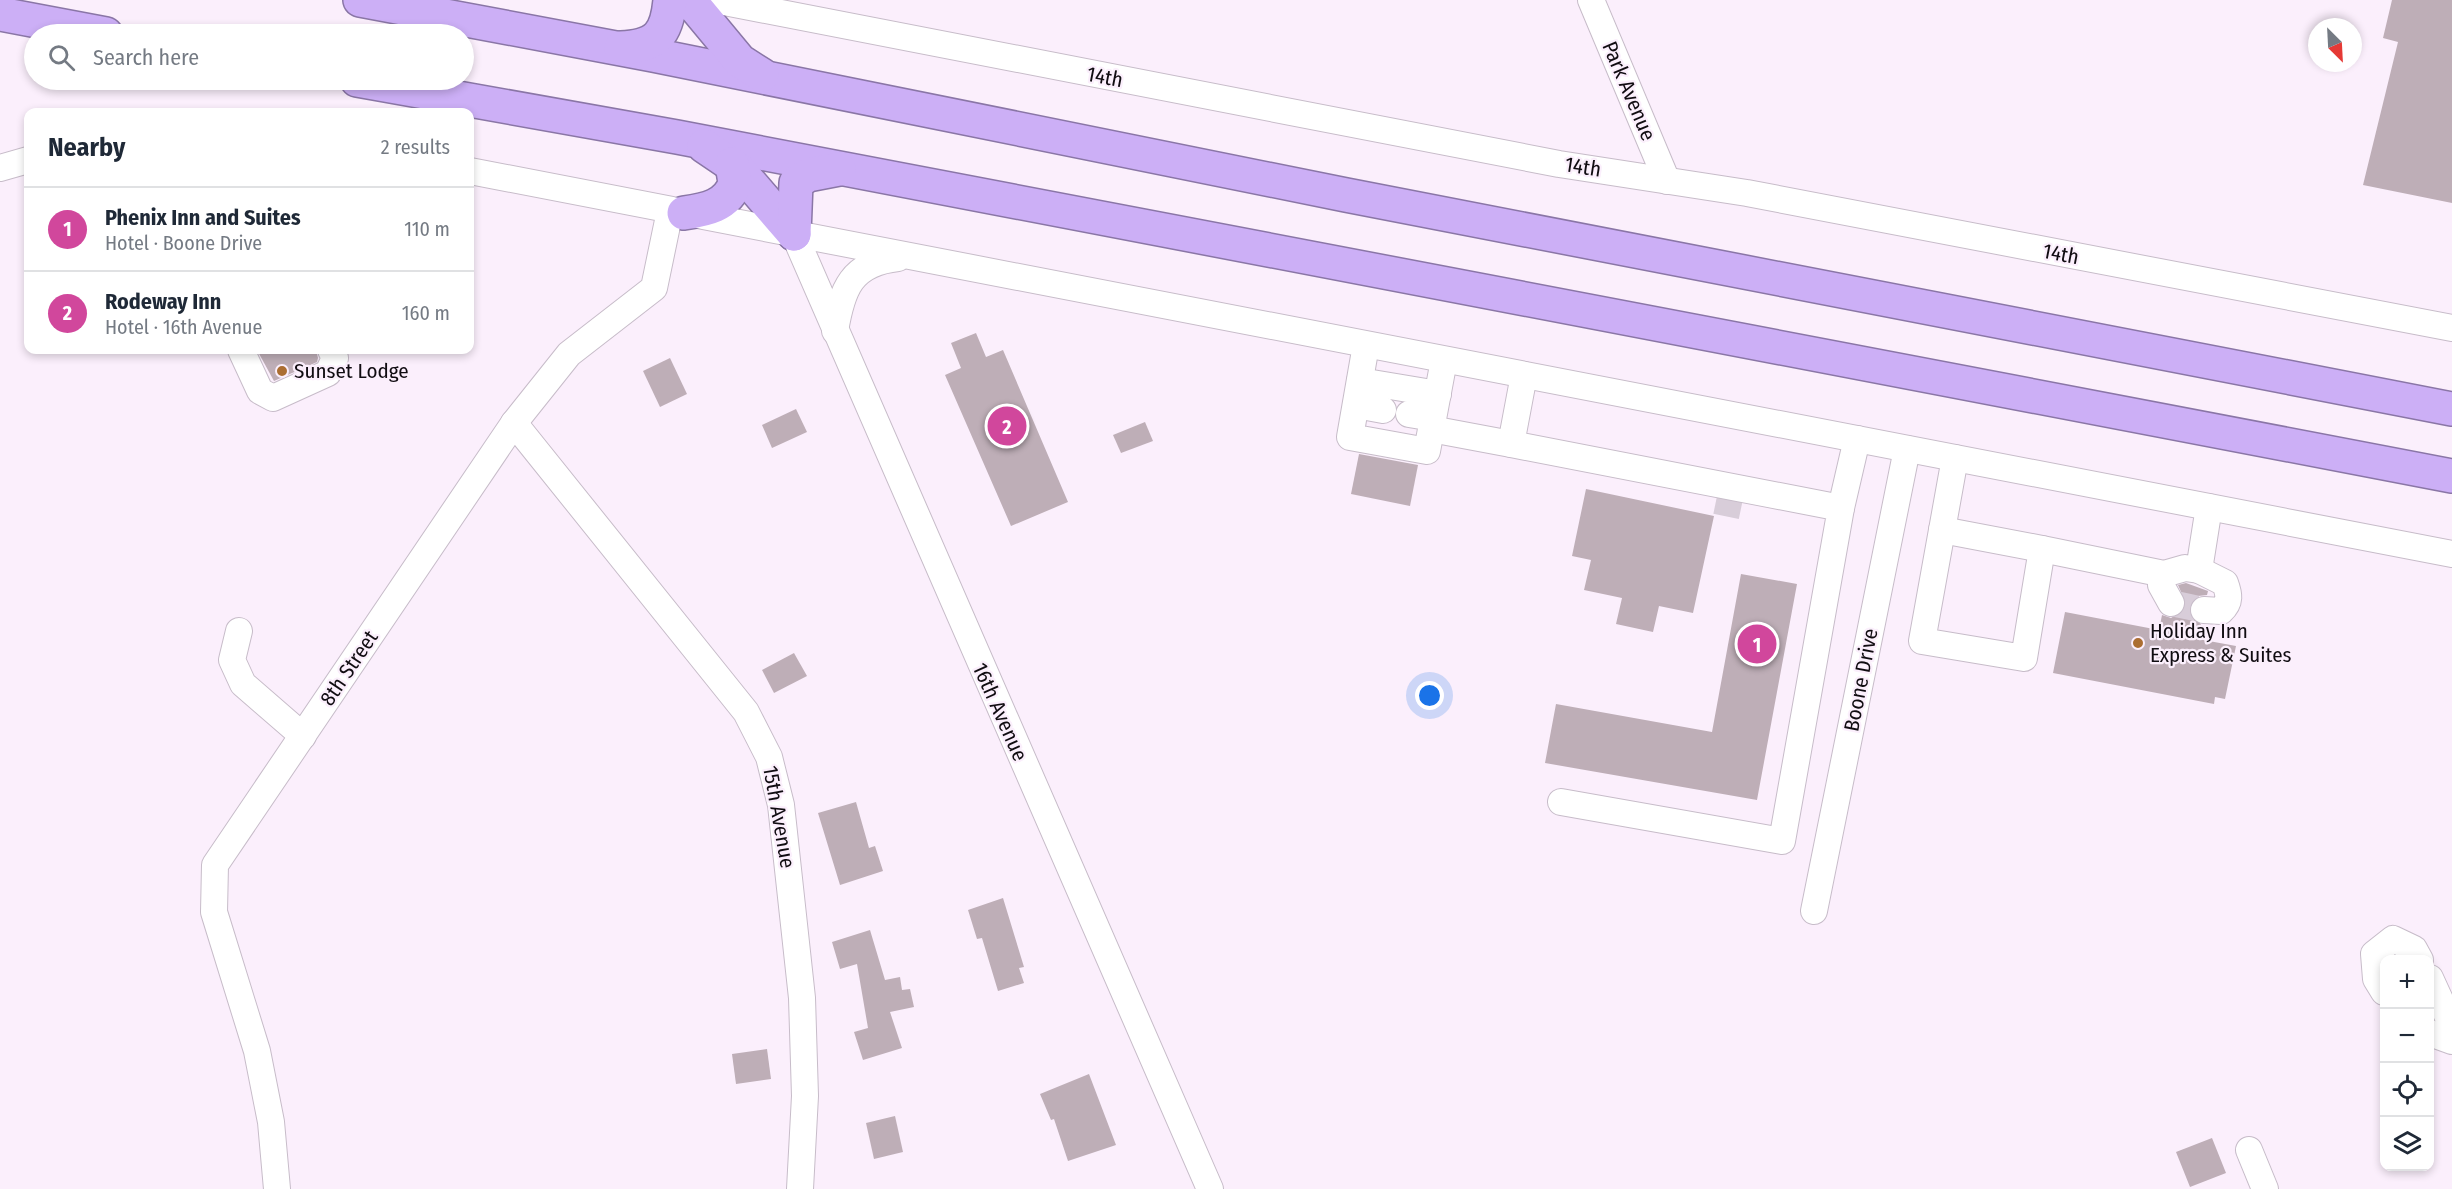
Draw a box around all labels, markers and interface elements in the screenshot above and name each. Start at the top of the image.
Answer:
north arrow [2308,18,2362,72]
search box [24,24,474,90]
street label: Park Avenue [1596,37,1662,145]
icon: search [45,41,78,74]
text: Search here [93,44,199,71]
street label: 14th [1085,61,1125,93]
text: Nearby [48,132,125,163]
text: 2 results [381,135,450,159]
street label: 14th [1563,151,1603,183]
text: Phenix Inn and Suites [105,204,301,231]
text: 1 [63,217,72,241]
text: 110 m [404,217,450,241]
text: Hotel · Boone Drive [105,231,262,255]
street label: 14th [2041,238,2081,270]
text: Rodeway Inn [105,288,221,315]
text: 2 [63,301,72,325]
text: 160 m [402,301,450,325]
text: Hotel · 16th Avenue [105,315,262,339]
place label: Sunset Lodge [294,358,409,384]
marker: Sunset Lodge [275,364,289,378]
pin: 2 [988,404,1026,448]
place label: Holiday Inn Express & Suites [2150,618,2292,668]
pin: 1 [1738,622,1776,666]
street label: 8th Street [314,625,384,711]
street label: Boone Drive [1838,626,1884,734]
marker: Holiday Inn Express & Suites [2131,636,2145,650]
street label: 16th Avenue [967,659,1033,765]
your location [1415,681,1444,710]
street label: 15th Avenue [757,764,801,870]
map controls [2380,955,2434,1171]
button: + [2380,955,2434,1009]
button: − [2380,1009,2434,1063]
button: locate [2380,1063,2434,1117]
button: layers [2380,1117,2434,1171]

